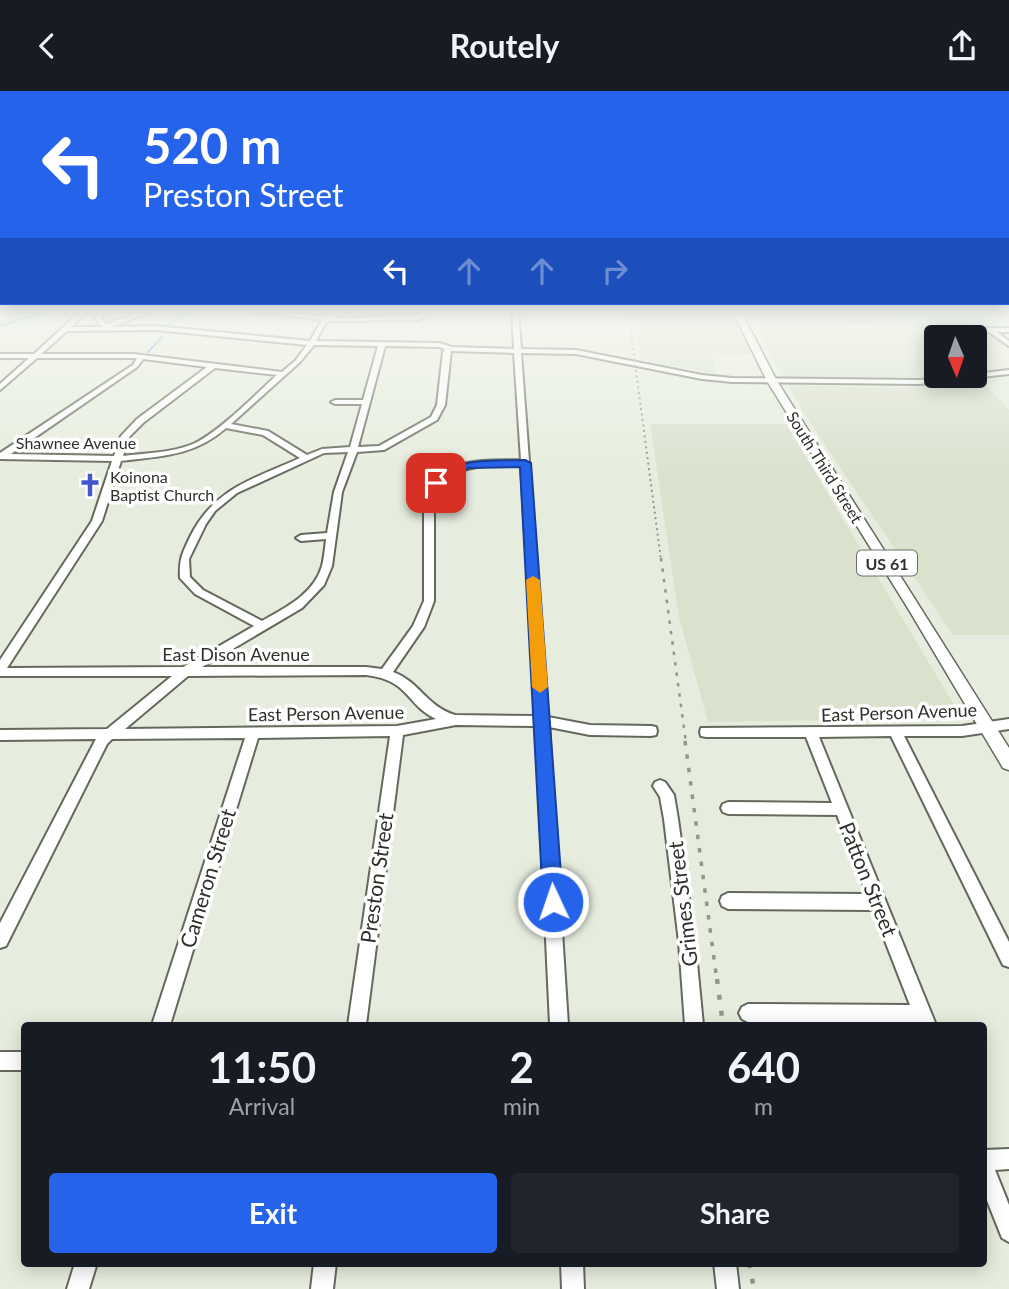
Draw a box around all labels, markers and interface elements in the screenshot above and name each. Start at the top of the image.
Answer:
text: Routely [450,26,559,65]
icon: back [28,27,66,65]
icon: share [943,27,981,65]
text: 520 m [143,116,281,174]
icon: left [28,119,119,210]
text: Preston Street [143,175,344,214]
icon: left [377,252,415,290]
icon: ahead [450,252,488,290]
icon: ahead [523,252,561,290]
icon: right [596,252,634,290]
north arrow [924,325,987,389]
map controls [924,325,987,388]
street label: South Third Street [783,408,867,526]
street label: Shawnee Avenue [16,433,136,452]
pin [406,453,466,513]
icon: arrive [417,464,455,502]
place label: Koinona Baptist Church [110,467,214,504]
church icon: Koinona Baptist Church [76,471,104,499]
road number: US 61 [857,551,917,576]
street label: East Dison Avenue [162,643,310,665]
street label: East Person Avenue [821,698,977,726]
street label: East Person Avenue [248,701,404,725]
street label: Cameron Street [174,805,240,951]
street label: Preston Street [354,811,398,945]
street label: Patton Street [835,818,903,940]
street label: Grimes Street [662,839,702,968]
position arrow [516,865,590,939]
text: 11:50 [208,1042,316,1092]
text: 2 [509,1042,534,1092]
text: 640 [727,1042,800,1092]
text: Arrival [229,1092,295,1120]
text: min [503,1092,540,1120]
text: m [754,1092,773,1120]
button: Exit [49,1173,497,1253]
button: Share [511,1173,959,1253]

